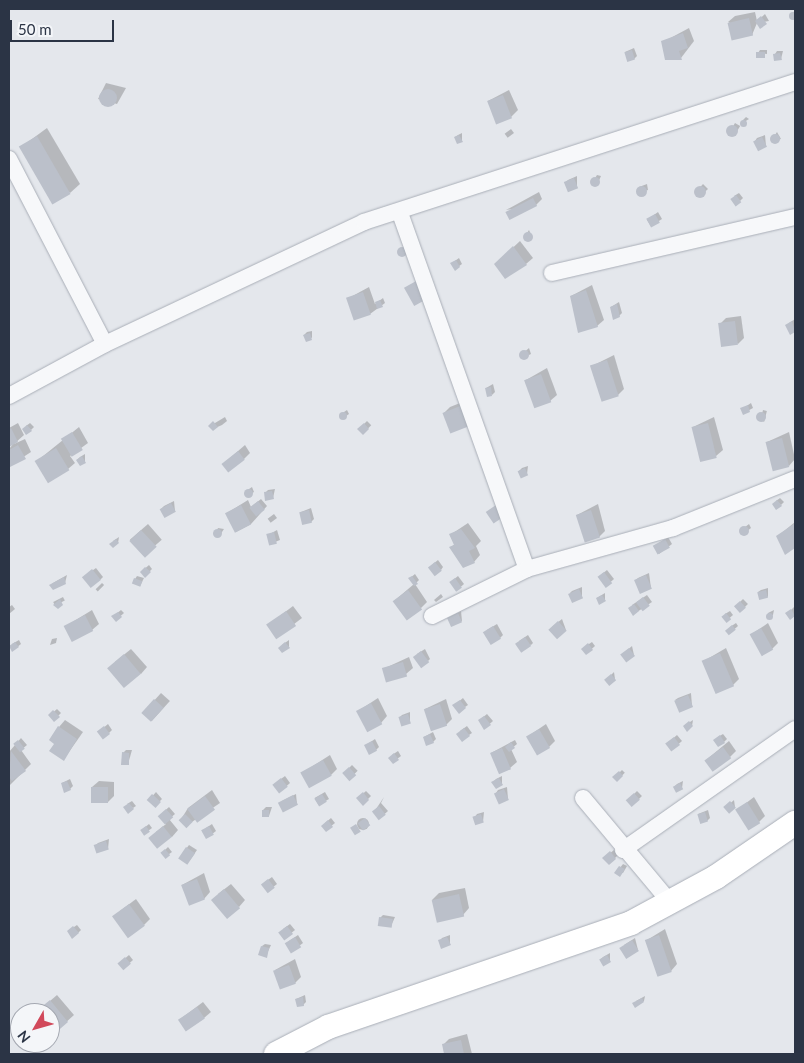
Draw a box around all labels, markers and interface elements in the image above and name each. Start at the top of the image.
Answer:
scale bar [12,10,116,42]
text: 50 m [18,20,52,38]
north arrow [10,1003,60,1053]
text: N [14,1027,34,1046]

